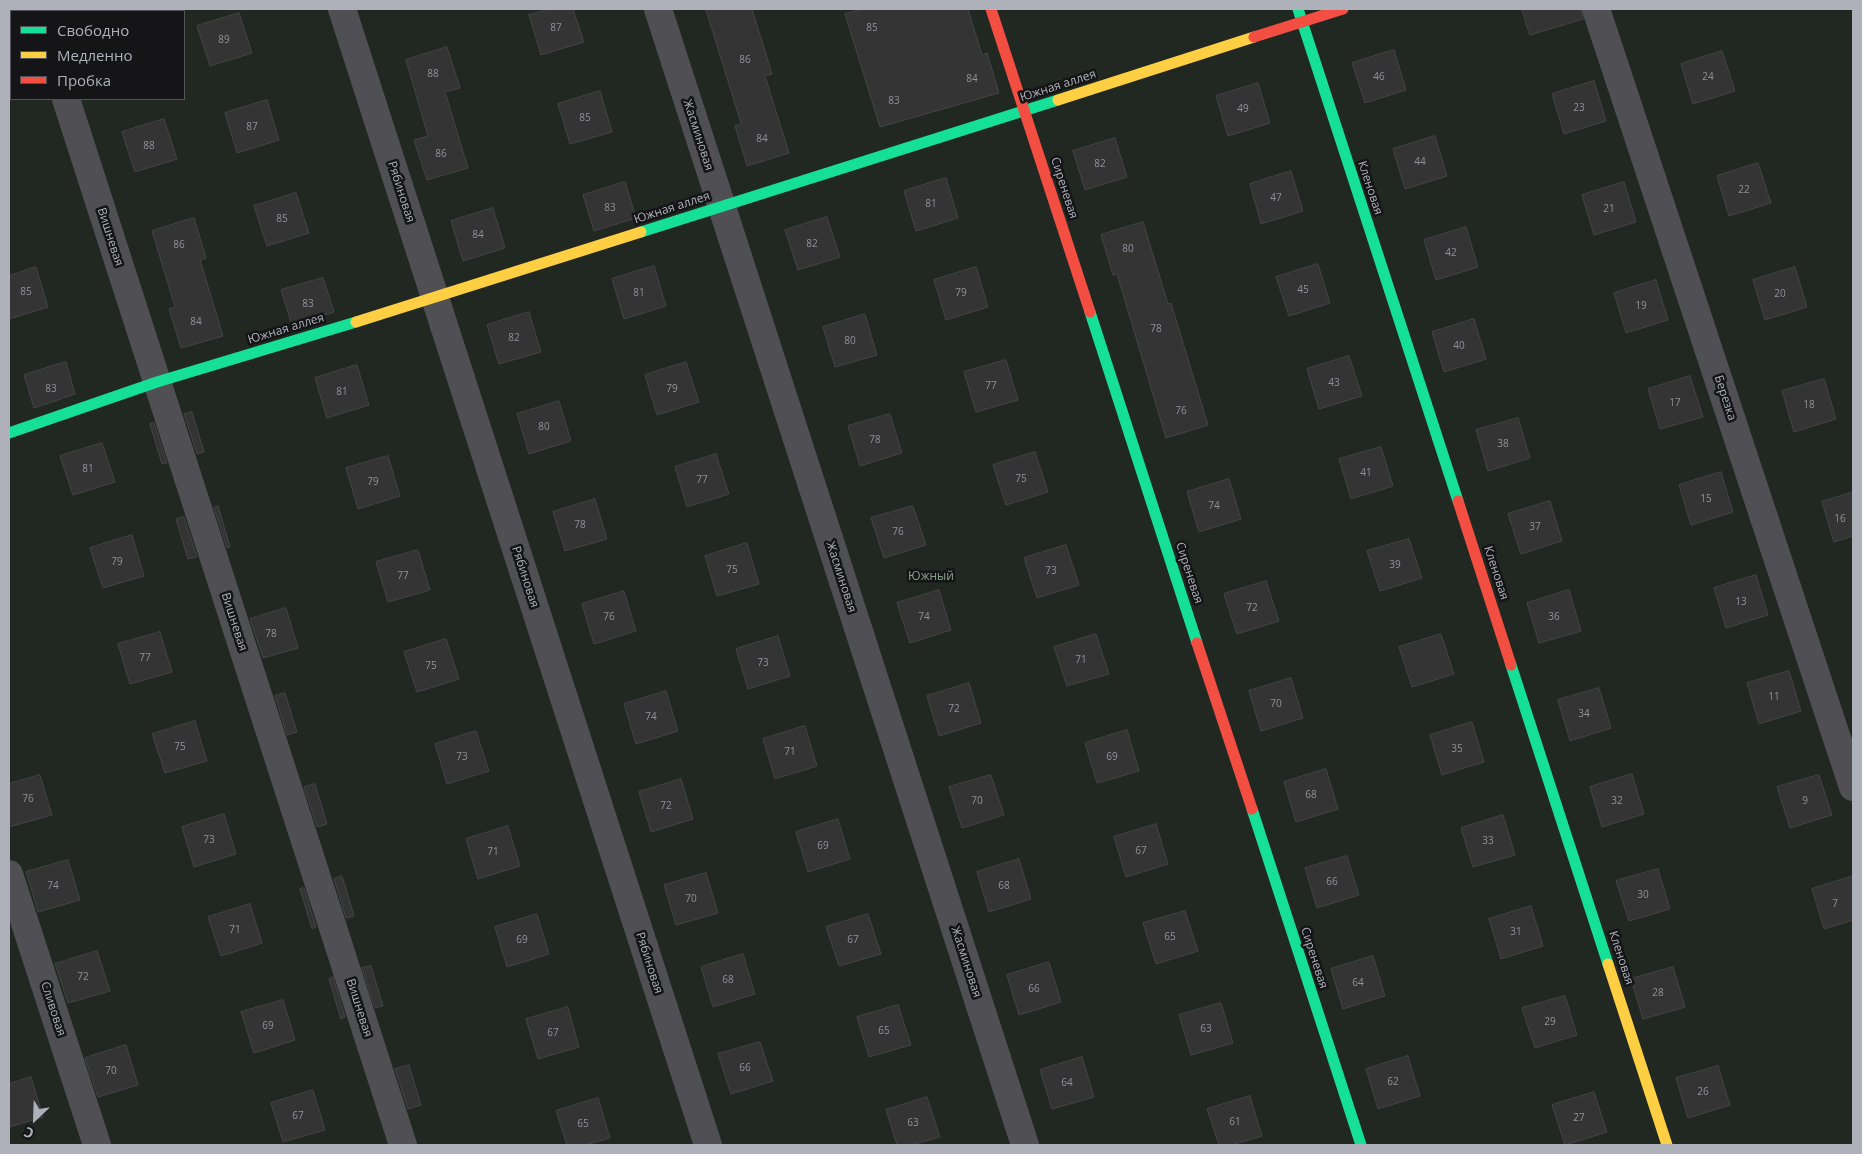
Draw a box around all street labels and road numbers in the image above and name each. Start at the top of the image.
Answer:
street label: Южная аллея [1018,67,1098,105]
street label: Жасминовая [680,98,716,172]
street label: Сиреневая [1047,155,1081,221]
street label: Кленовая [1355,159,1385,217]
street label: Рябиновая [384,160,418,224]
street label: Южная аллея [632,189,712,227]
street label: Вишневая [94,206,126,268]
street label: Южная аллея [246,311,326,347]
street label: Березка [1711,374,1739,422]
street label: Жасминовая [823,540,859,614]
street label: Сиреневая [1172,540,1206,606]
street label: Кленовая [1481,544,1511,602]
street label: Рябиновая [508,545,542,609]
street label: Вишневая [218,591,250,653]
street label: Жасминовая [948,925,984,999]
street label: Сиреневая [1297,925,1331,991]
street label: Кленовая [1606,929,1636,987]
street label: Рябиновая [632,931,666,995]
street label: Вишневая [343,977,375,1039]
street label: Сливовая [37,980,69,1038]

